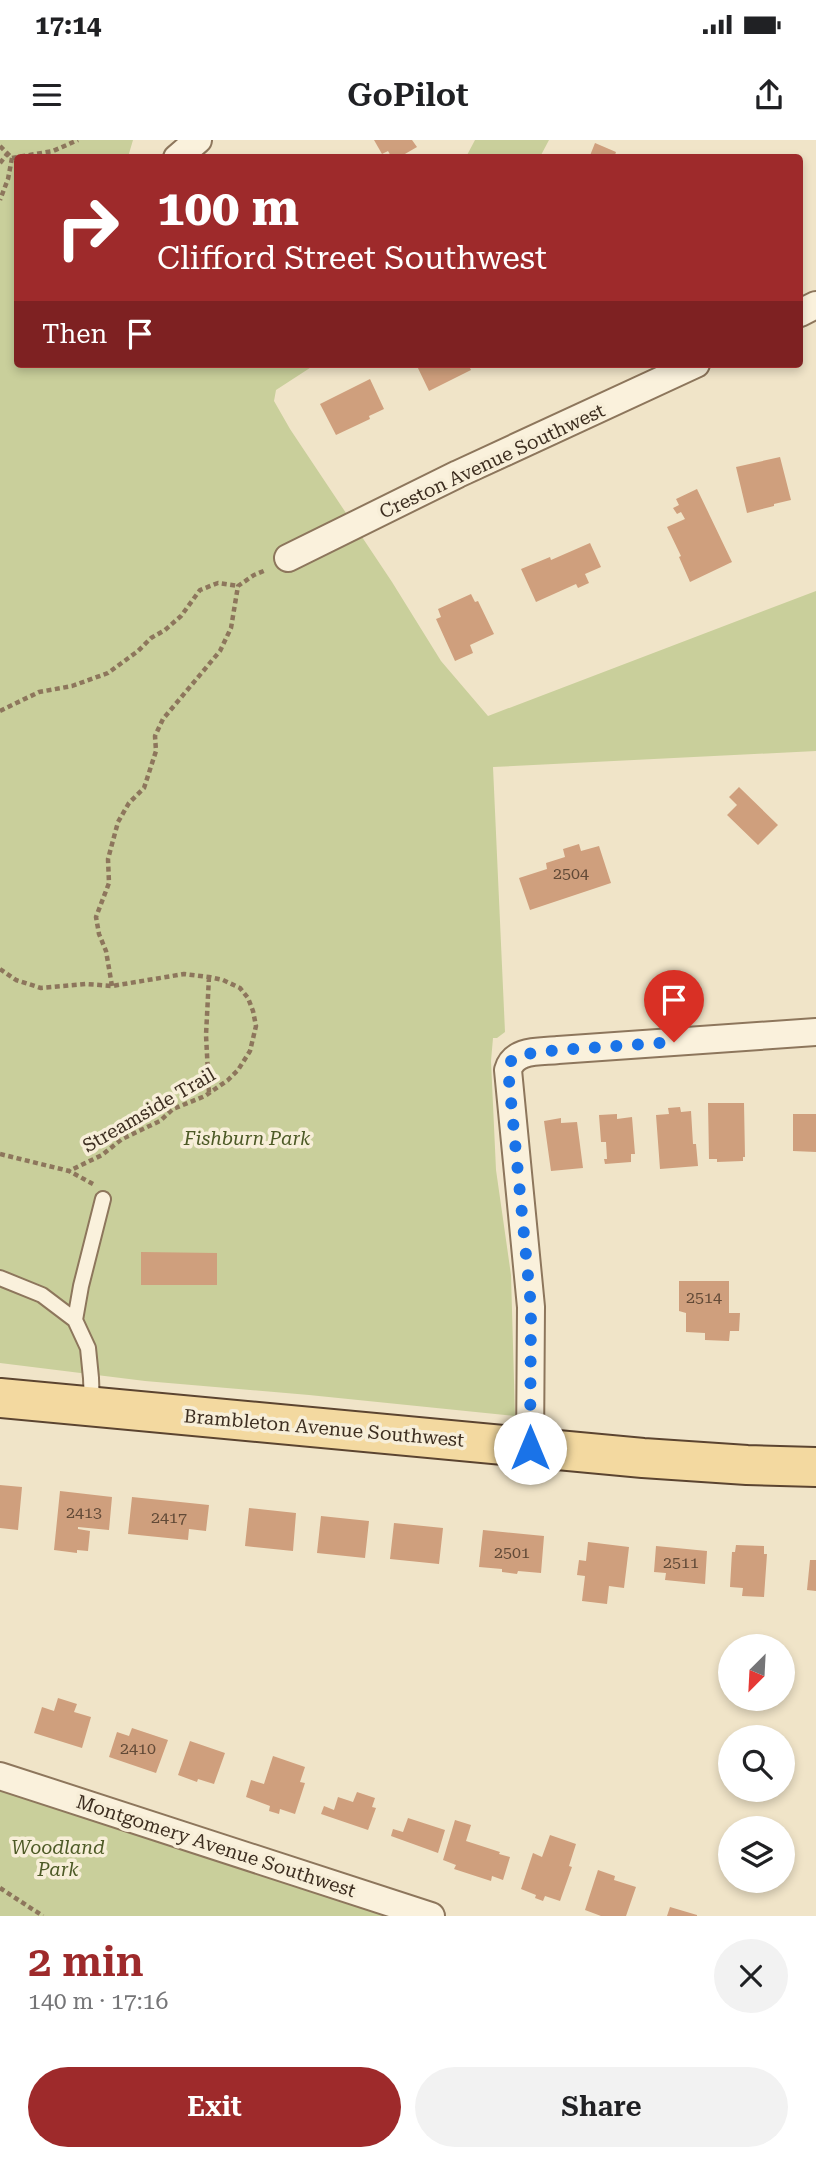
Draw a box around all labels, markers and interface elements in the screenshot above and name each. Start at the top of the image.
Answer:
text: 17:14 [35,10,101,40]
icon: menu [28,76,66,114]
text: GoPilot [347,76,469,114]
icon: share [750,76,788,114]
text: 100 m [157,180,299,237]
icon: right [42,182,133,273]
text: Clifford Street Southwest [157,239,547,277]
icon: arrive [121,315,159,353]
text: Then [42,319,107,349]
street label: Creston Avenue Southwest [376,399,608,523]
house number: 2504 [553,864,589,883]
pin [644,970,704,1042]
icon: arrive [655,981,693,1019]
street label: Streamside Trail [79,1063,219,1157]
park label: Fishburn Park [183,1127,311,1150]
house number: 2514 [686,1288,722,1307]
street label: Brambleton Avenue Southwest [183,1404,465,1452]
position arrow [493,1411,567,1485]
house number: 2413 [66,1503,102,1522]
house number: 2417 [151,1508,187,1527]
house number: 2501 [494,1543,530,1562]
house number: 2511 [663,1553,699,1572]
north arrow [718,1634,794,1712]
map controls [718,1634,795,1893]
button: search [718,1725,795,1802]
house number: 2410 [120,1739,156,1758]
street label: Montgomery Avenue Southwest [73,1790,359,1902]
button: layers [718,1816,795,1893]
park label: Woodland Park [11,1836,105,1881]
text: 2 min [28,1937,144,1986]
button: close [714,1939,788,2013]
text: 140 m · 17:16 [28,1988,168,2015]
button: Exit [28,2067,401,2147]
button: Share [415,2067,788,2147]

